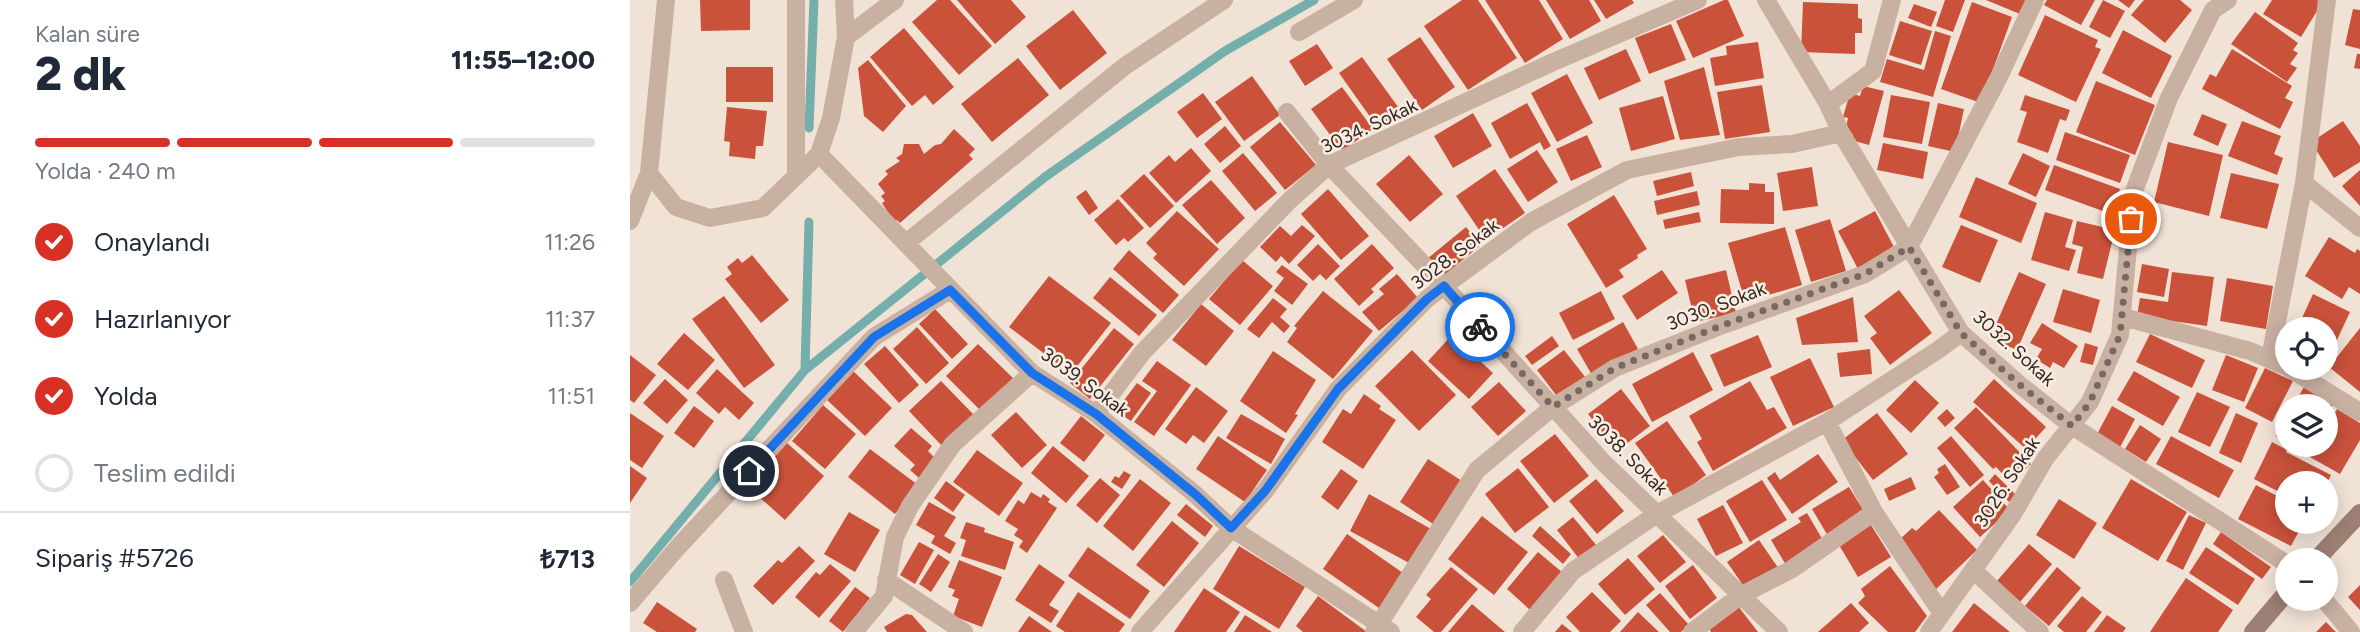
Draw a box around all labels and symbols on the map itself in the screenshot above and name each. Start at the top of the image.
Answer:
street label: 3034. Sokak [1317,93,1422,158]
pin [2101,189,2161,249]
street label: 3028. Sokak [1407,213,1504,294]
street label: 3030. Sokak [1663,276,1770,335]
courier [1445,292,1515,362]
street label: 3032. Sokak [1968,305,2060,391]
street label: 3039. Sokak [1037,342,1134,422]
street label: 3038. Sokak [1583,410,1673,500]
street label: 3026. Sokak [1969,432,2045,532]
pin [719,441,779,501]

